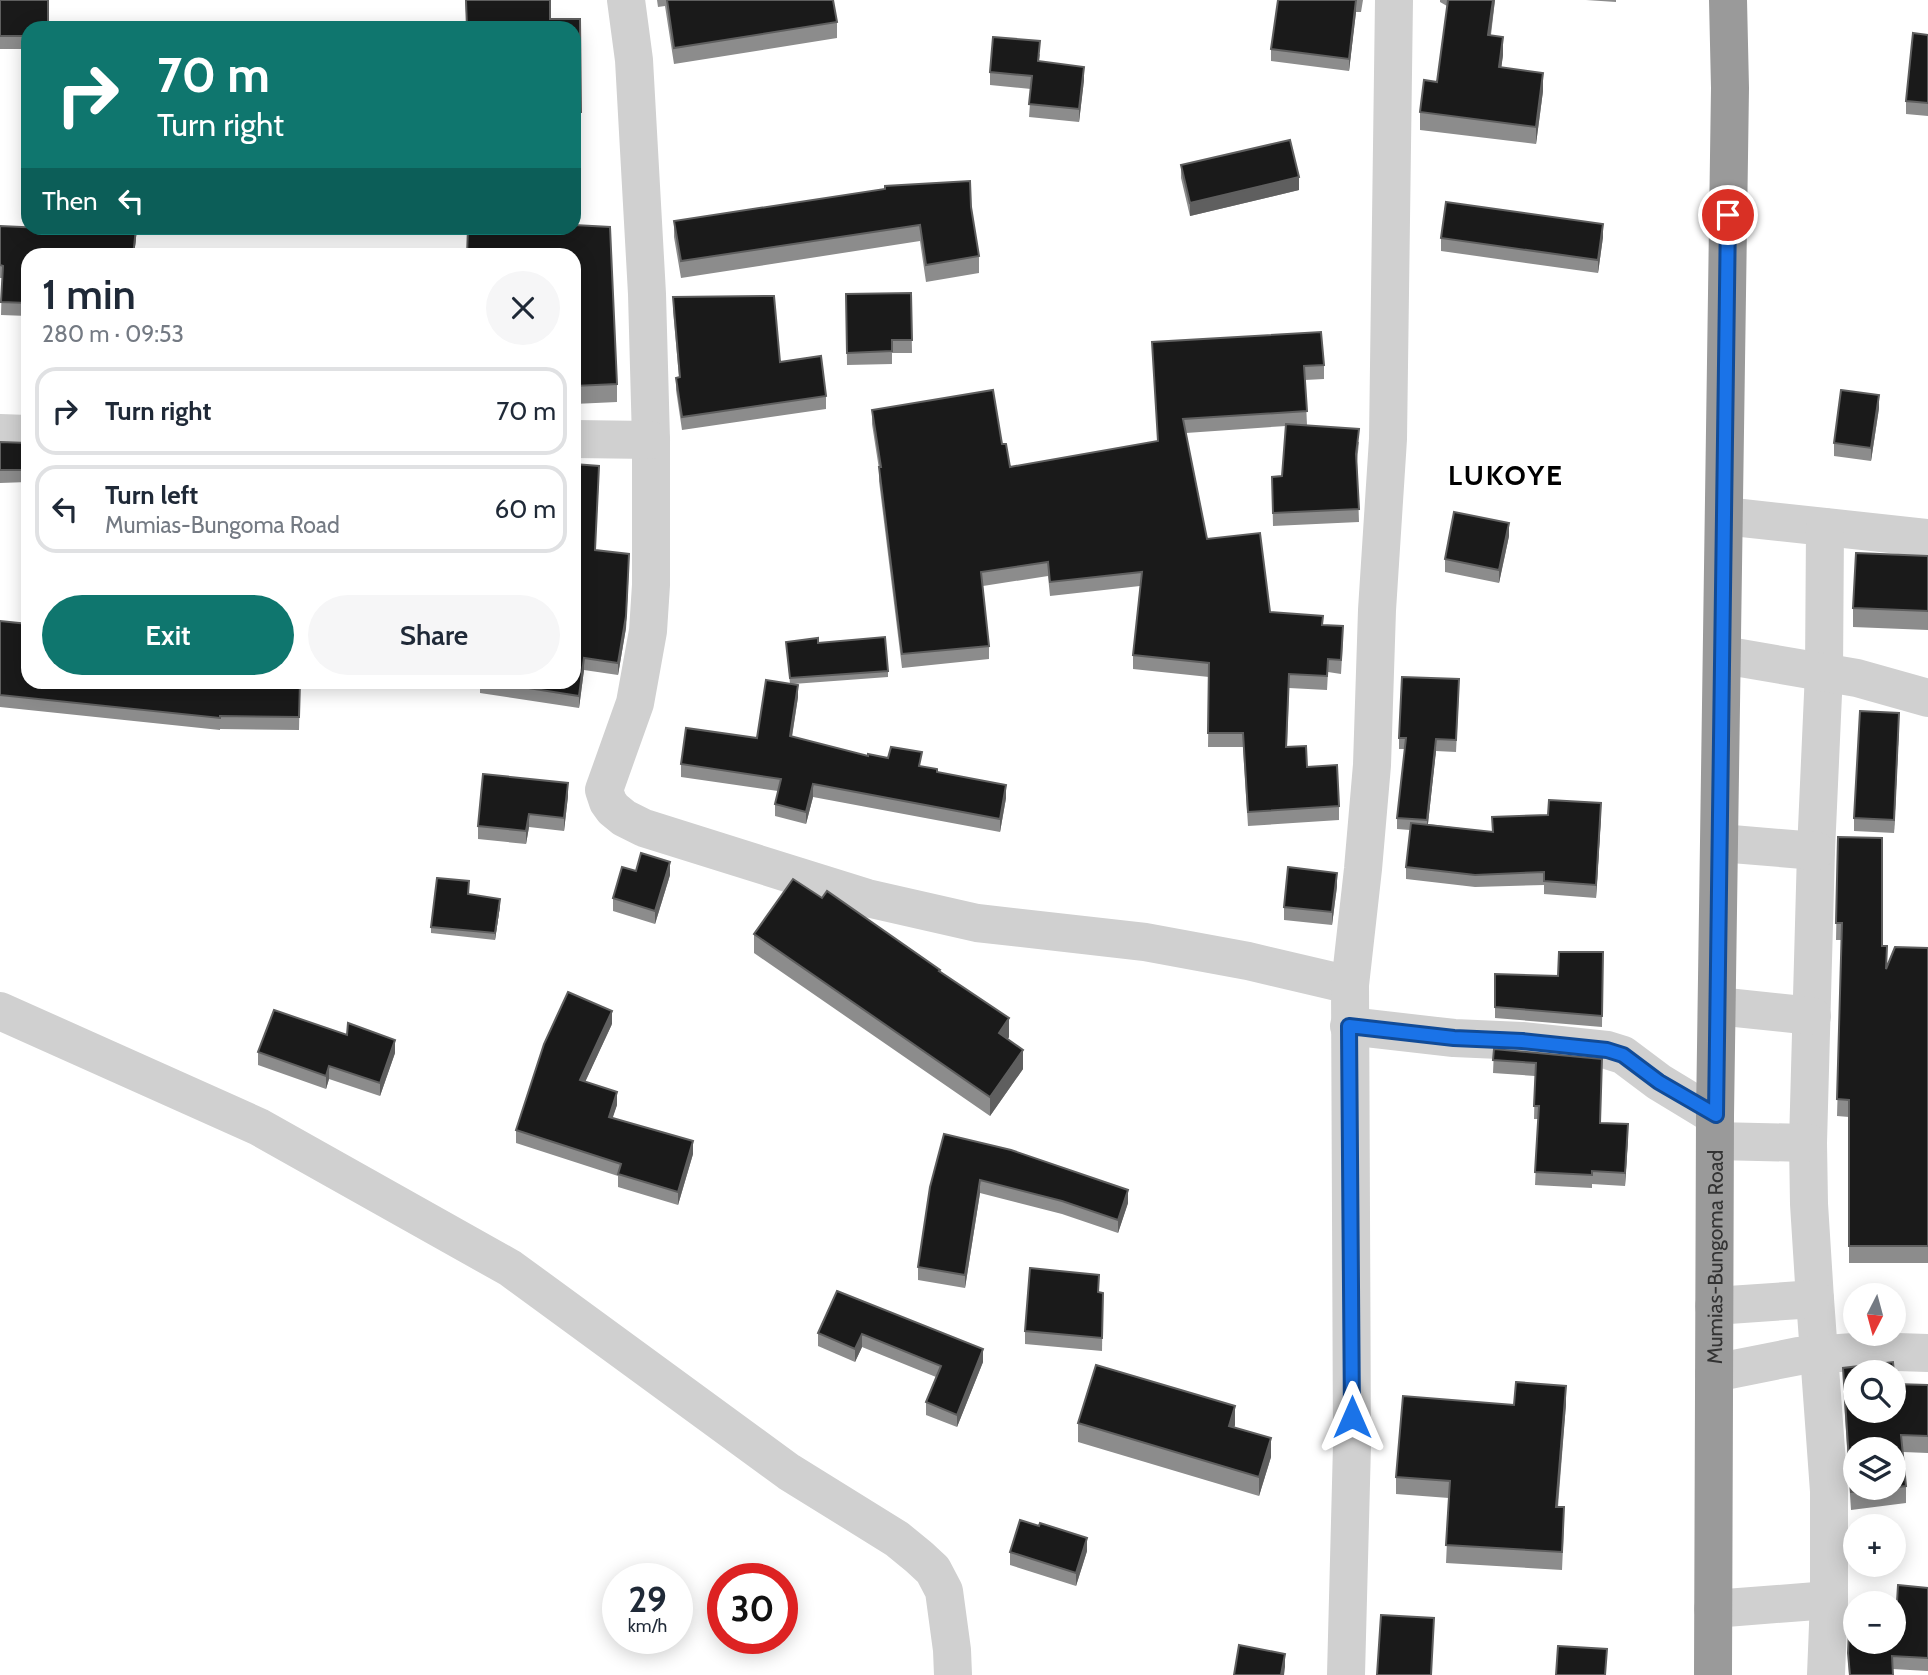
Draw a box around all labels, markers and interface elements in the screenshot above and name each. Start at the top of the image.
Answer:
text: 70 m [157,45,270,104]
icon: right [42,49,133,140]
text: Turn right [157,105,284,144]
icon: left [112,182,150,220]
text: Then [42,185,98,217]
pin [1698,185,1758,245]
icon: arrive [1709,196,1747,234]
text: 1 min [42,268,136,320]
button: close [486,271,560,345]
text: 280 m · 09:53 [42,320,184,348]
icon: right [46,392,84,430]
text: Turn right [105,395,211,427]
text: 70 m [496,395,556,427]
district label: LUKOYE [1448,458,1564,492]
text: Turn left [105,479,198,511]
icon: left [46,490,84,528]
text: 60 m [494,493,556,525]
text: Mumias-Bungoma Road [105,511,340,539]
button: Exit [42,595,294,675]
button: Share [308,595,560,675]
street label: Mumias-Bungoma Road [1702,1150,1727,1364]
north arrow [1843,1283,1906,1346]
map controls [1843,1283,1906,1654]
button: search [1843,1360,1906,1423]
position arrow [1315,1380,1389,1454]
button: layers [1843,1437,1906,1500]
button: + [1843,1514,1906,1577]
speed limit sign: 30 [707,1563,798,1654]
text: 29 [628,1578,667,1621]
button: − [1843,1591,1906,1654]
text: km/h [628,1615,667,1637]

